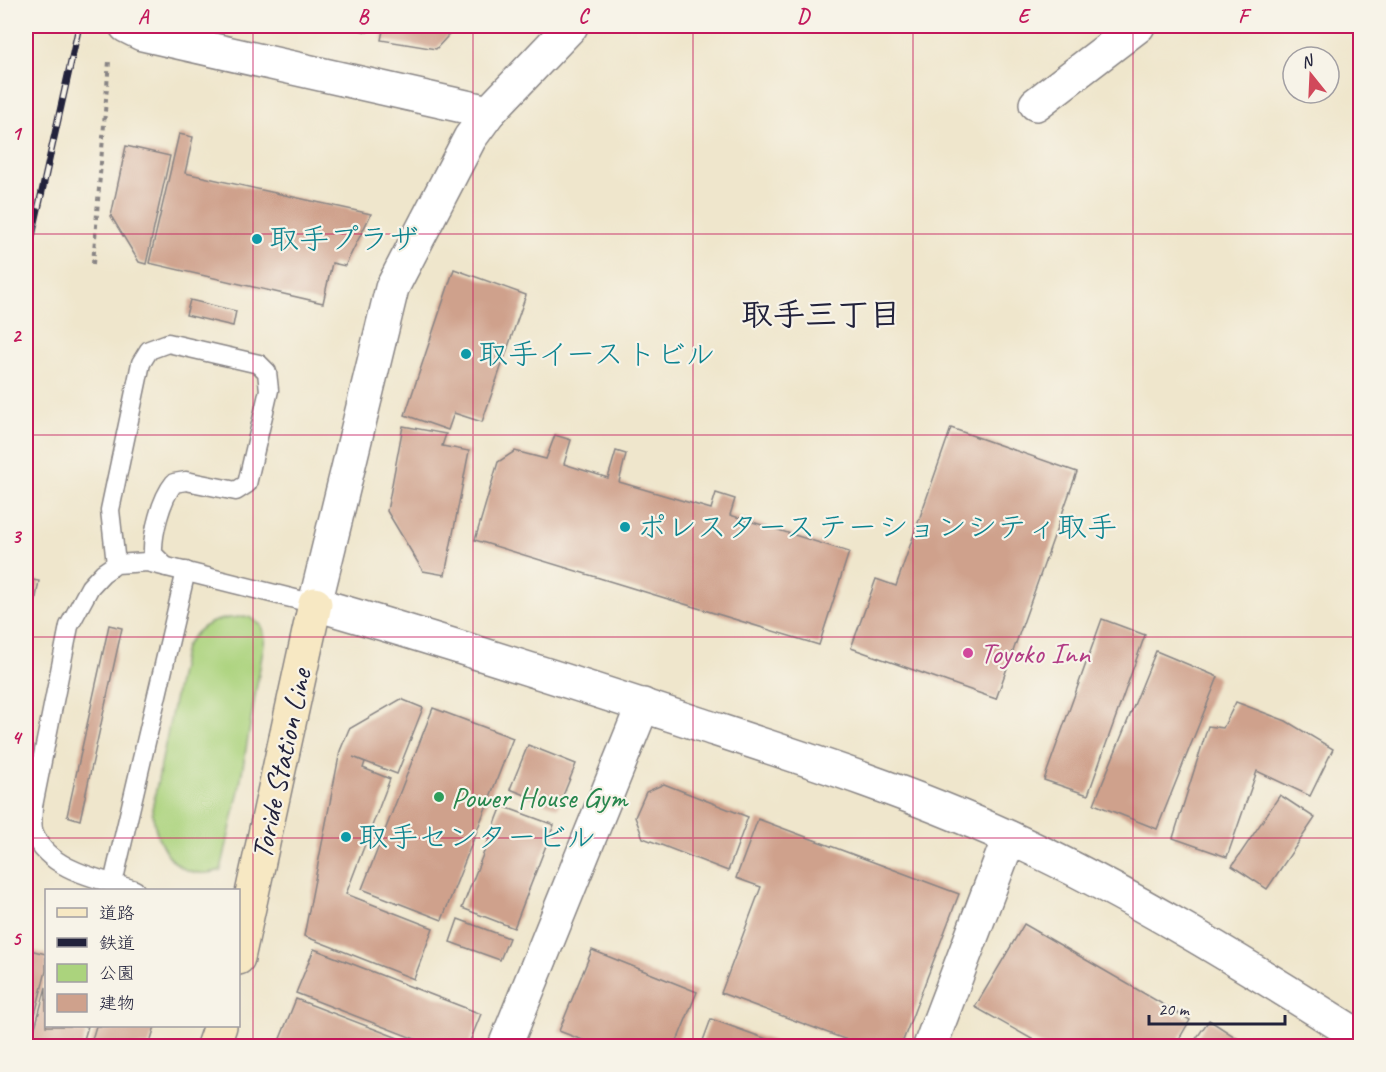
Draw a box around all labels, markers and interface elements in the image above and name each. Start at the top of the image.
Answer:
text: A [138,4,150,29]
text: B [358,4,370,29]
text: C [578,4,590,29]
text: D [797,4,811,29]
text: E [1018,4,1032,29]
text: F [1238,4,1252,29]
north arrow [1281,45,1341,105]
text: N [1299,50,1317,73]
text: 1 [12,121,23,146]
place label: 取手プラザ [269,220,419,258]
marker: 取手プラザ [250,232,264,246]
district label: 取手三丁目 [741,294,901,335]
text: 2 [12,323,23,348]
place label: 取手イーストビル [478,335,716,373]
marker: 取手イーストビル [459,347,473,361]
place label: ポレスターステーションシティ取手 [637,508,1117,546]
marker: ポレスターステーションシティ取手 [618,520,632,534]
text: 3 [12,524,23,549]
place label: Toyoko Inn [980,634,1091,672]
marker: Toyoko Inn [961,646,975,660]
street label: Toride Station Line [242,663,320,862]
text: 4 [12,725,24,750]
place label: Power House Gym [451,778,629,816]
marker: Power House Gym [432,790,446,804]
place label: 取手センタービル [358,818,596,856]
marker: 取手センタービル [339,830,353,844]
legend [45,889,240,1027]
text: 道路 [99,902,135,924]
text: 5 [12,926,23,951]
text: 鉄道 [99,932,135,954]
text: 公園 [99,962,135,984]
scale bar [1149,988,1286,1026]
text: 建物 [99,992,135,1014]
text: 20 m [1158,998,1191,1020]

